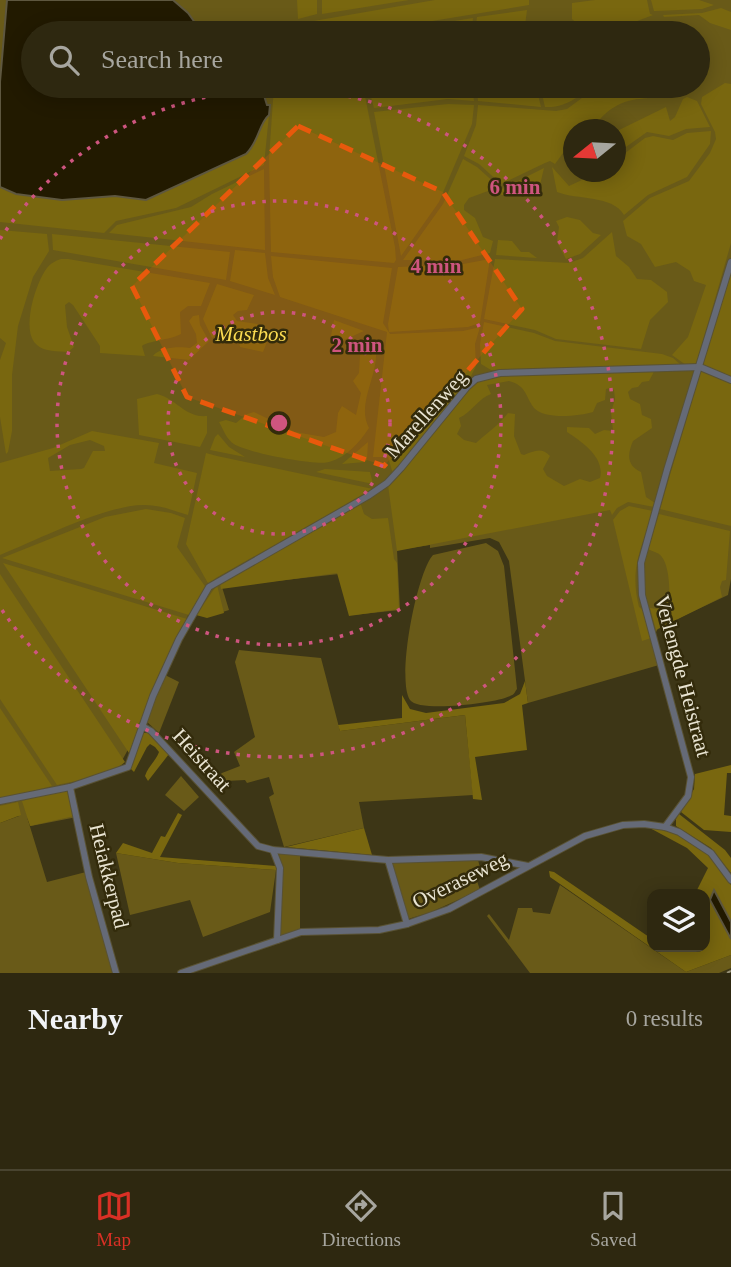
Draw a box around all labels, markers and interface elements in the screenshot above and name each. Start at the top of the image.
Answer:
search box [21,21,710,98]
icon: search [45,41,83,79]
text: Search here [101,45,223,74]
north arrow [563,119,626,182]
text: 6 min [490,175,541,199]
text: 4 min [411,254,462,278]
park label: Mastbos [214,322,287,346]
text: 2 min [332,333,383,357]
street label: Marellenweg [380,364,472,463]
centre of rings [267,411,291,435]
street label: Verlengde Heistraat [650,593,716,760]
street label: Heistraat [168,724,236,796]
street label: Heiakkerpad [84,821,134,931]
street label: Overaseweg [408,846,512,914]
map controls [647,889,710,952]
button: layers [647,889,710,952]
text: Nearby [28,1002,123,1035]
text: 0 results [626,1006,703,1031]
tab: Map [95,1187,133,1251]
tab: Directions [322,1187,401,1251]
tab: Saved [590,1187,636,1251]

